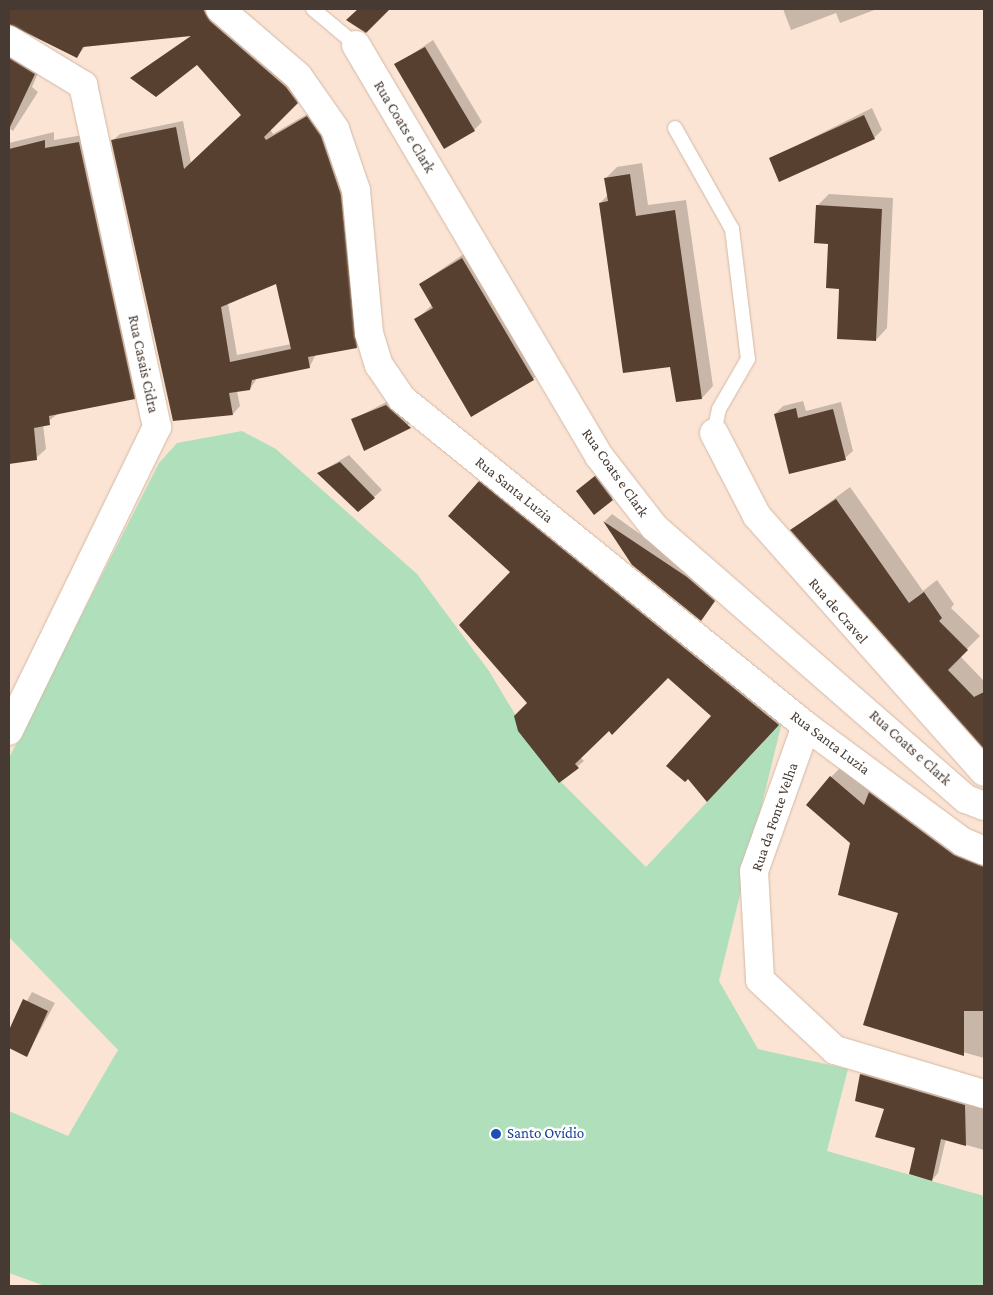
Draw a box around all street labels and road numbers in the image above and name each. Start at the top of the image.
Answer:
street label: Rua Coats e Clark [369,78,439,176]
street label: Rua Casais Cidra [124,313,162,415]
street label: Rua Coats e Clark [578,425,652,521]
street label: Rua Santa Luzia [471,453,557,527]
street label: Rua de Cravel [805,574,871,648]
street label: Rua Santa Luzia [787,707,873,779]
street label: Rua Coats e Clark [865,707,955,789]
street label: Rua da Fonte Velha [748,760,802,874]

